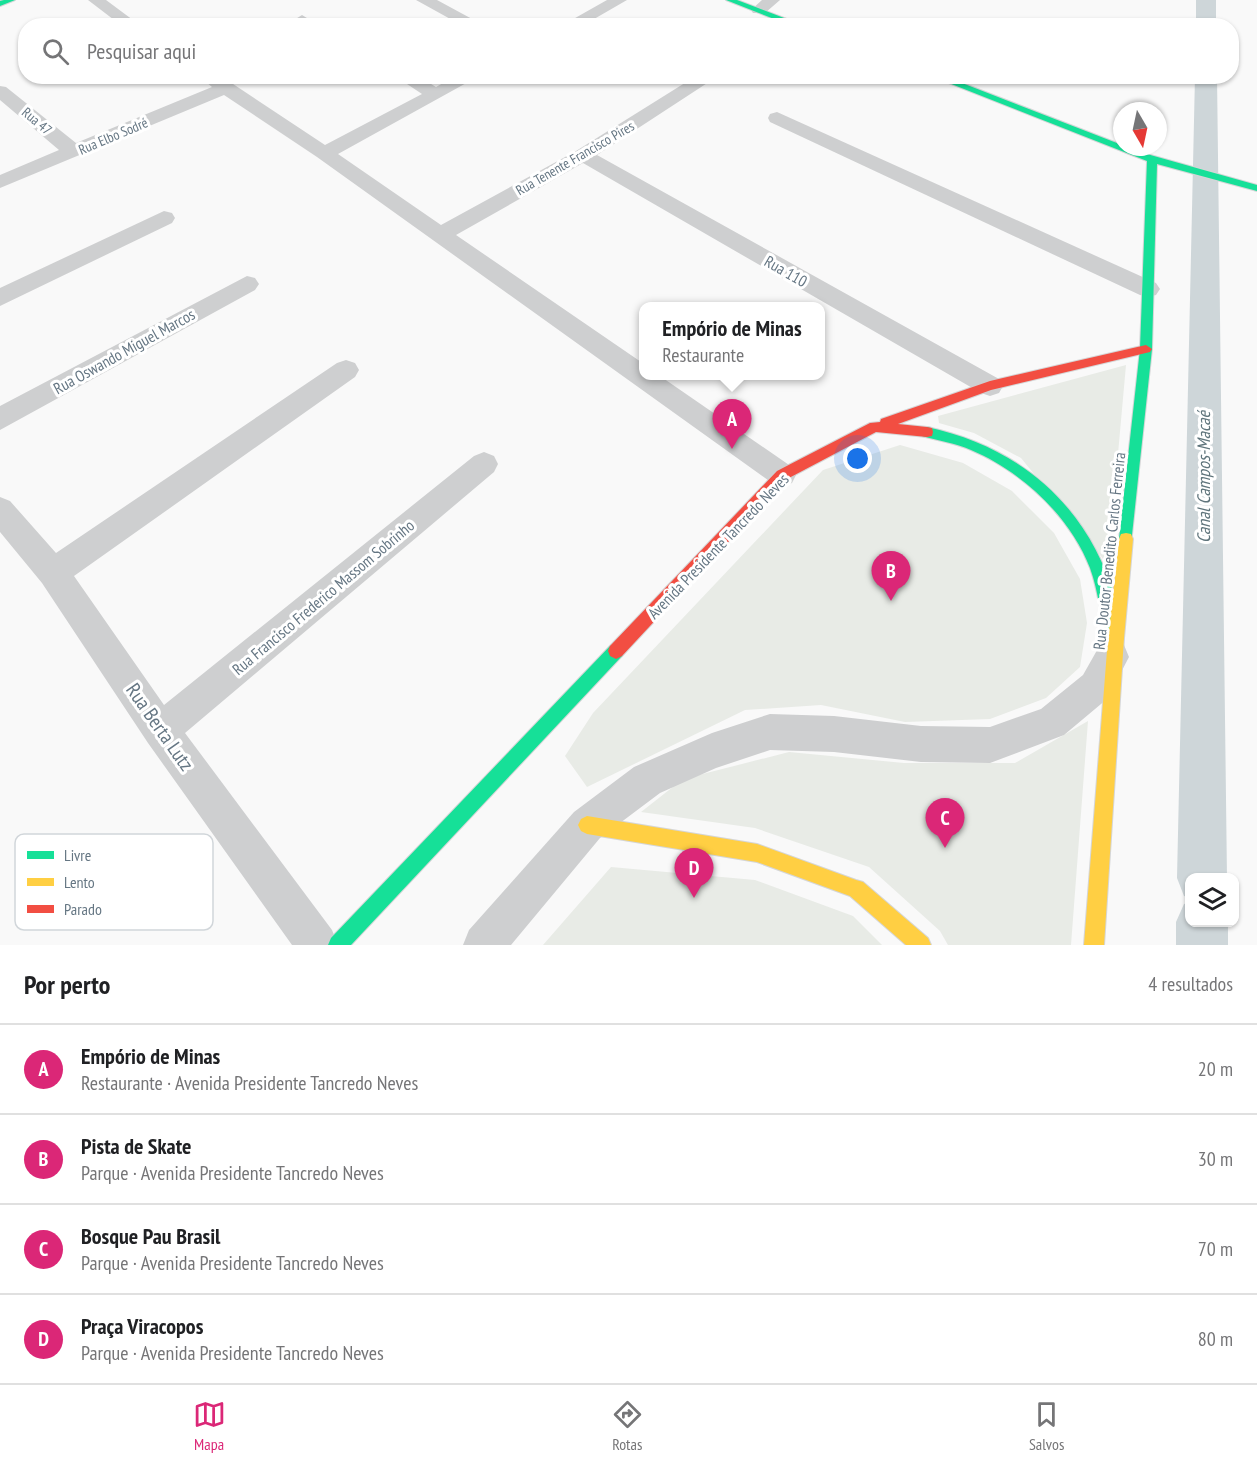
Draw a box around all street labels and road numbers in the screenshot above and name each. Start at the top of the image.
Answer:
street label: Rua 47 [18,103,56,139]
street label: Rua Elbo Sodré [76,113,151,159]
street label: Rua Tenente Francisco Pires [513,117,638,199]
street label: Rua 110 [761,251,811,291]
street label: Rua Oswando Miguel Marcos [50,304,198,398]
street label: Rua Doutor Benedito Carlos Ferreira [1089,451,1129,651]
street label: Avenida Presidente Tancredo Neves [643,469,793,623]
street label: Rua Francisco Frederico Massom Sobrinho [228,515,418,679]
street label: Rua Berta Lutz [120,678,200,776]

